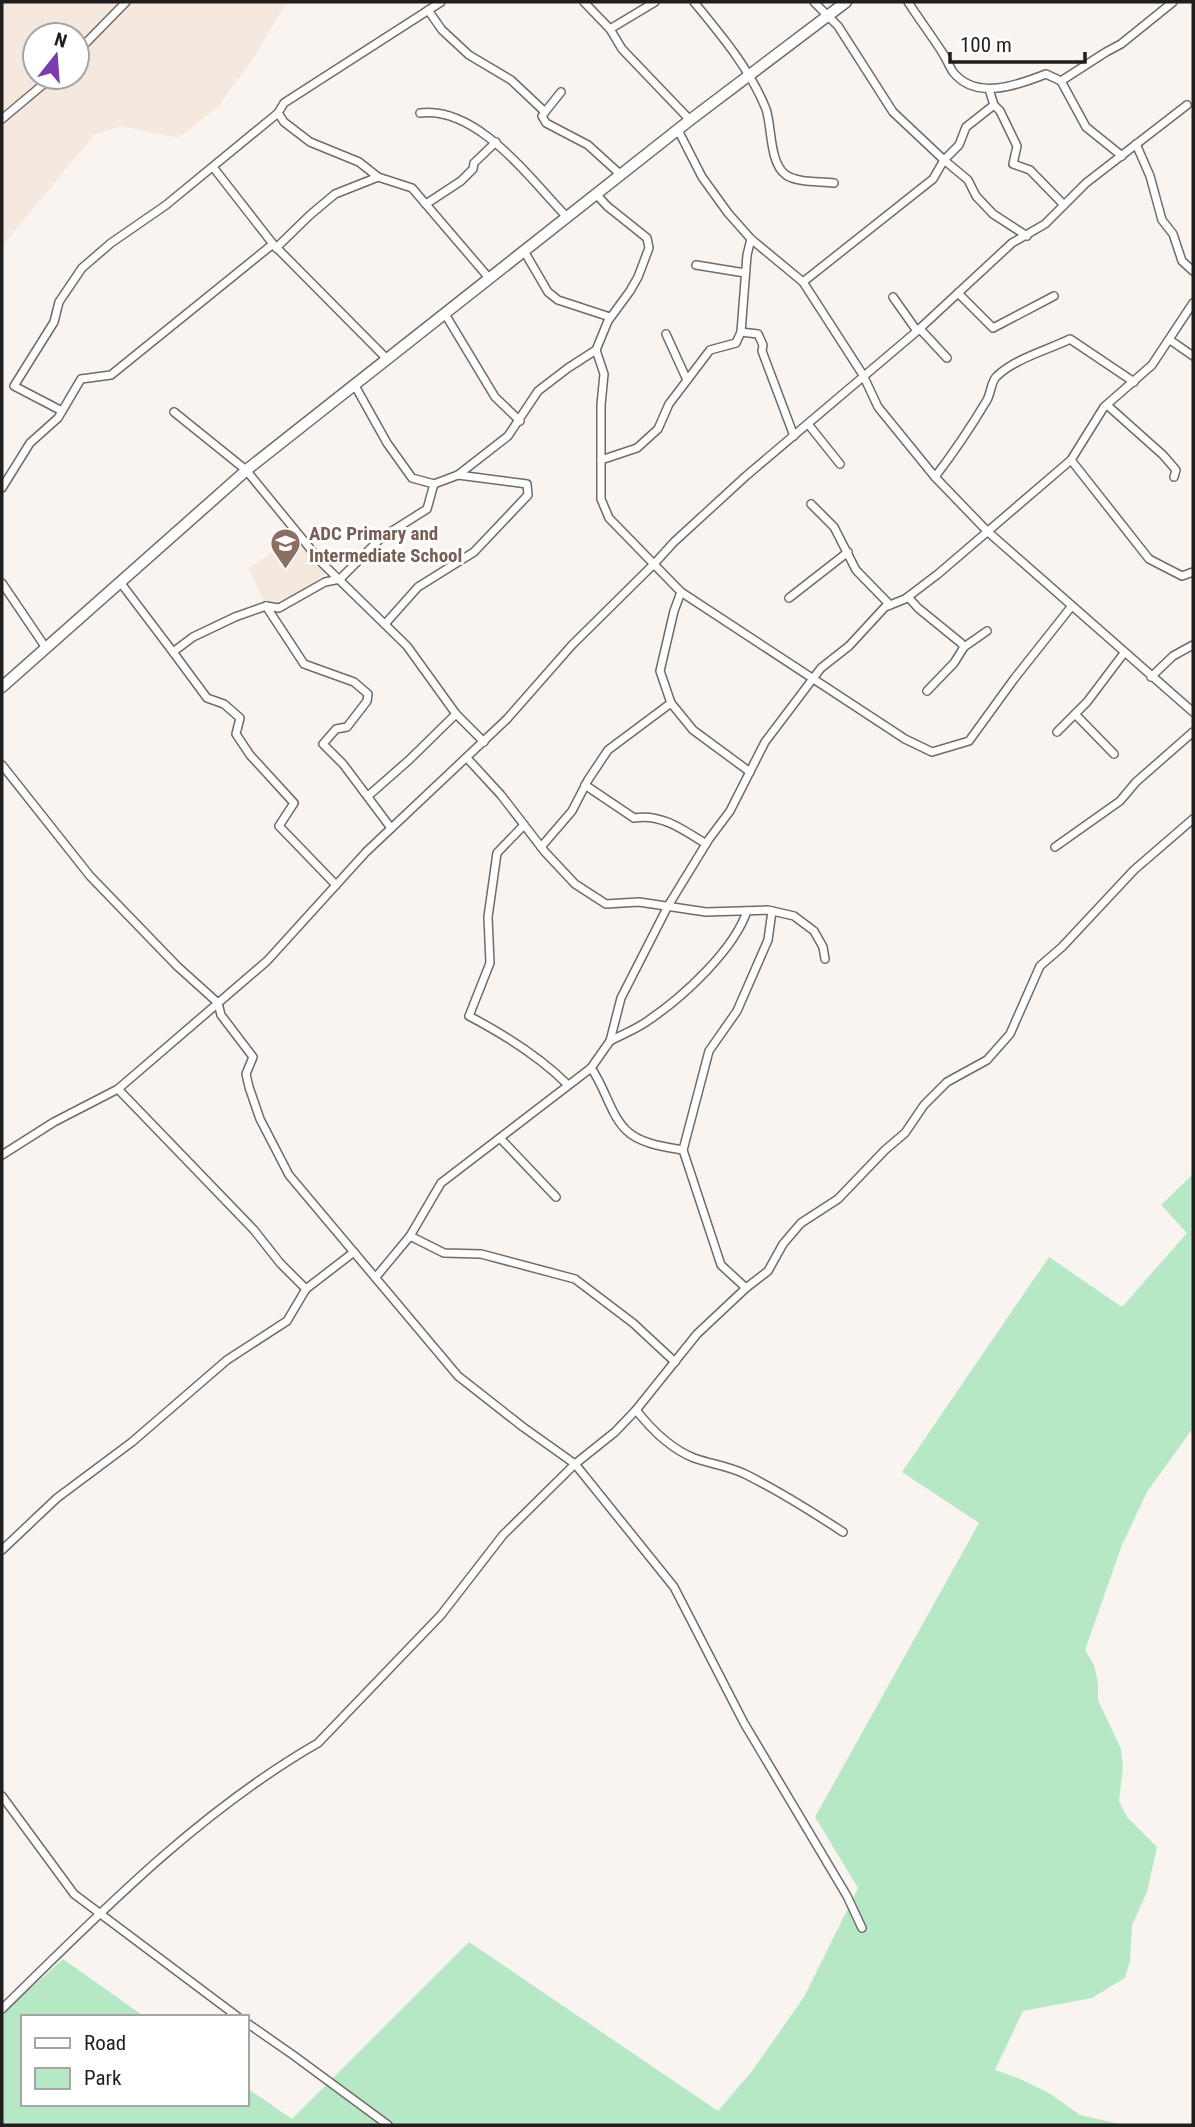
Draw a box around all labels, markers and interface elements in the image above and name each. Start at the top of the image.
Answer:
north arrow [21,21,91,91]
scale bar [950,21,1085,65]
text: N [52,28,70,53]
text: 100 m [960,33,1012,57]
place label: ADC Primary and Intermediate School [309,522,462,567]
school or university icon: ADC Primary and Intermediate School [269,527,303,571]
legend [21,2015,248,2106]
text: Road [84,2031,126,2055]
text: Park [84,2066,122,2090]

